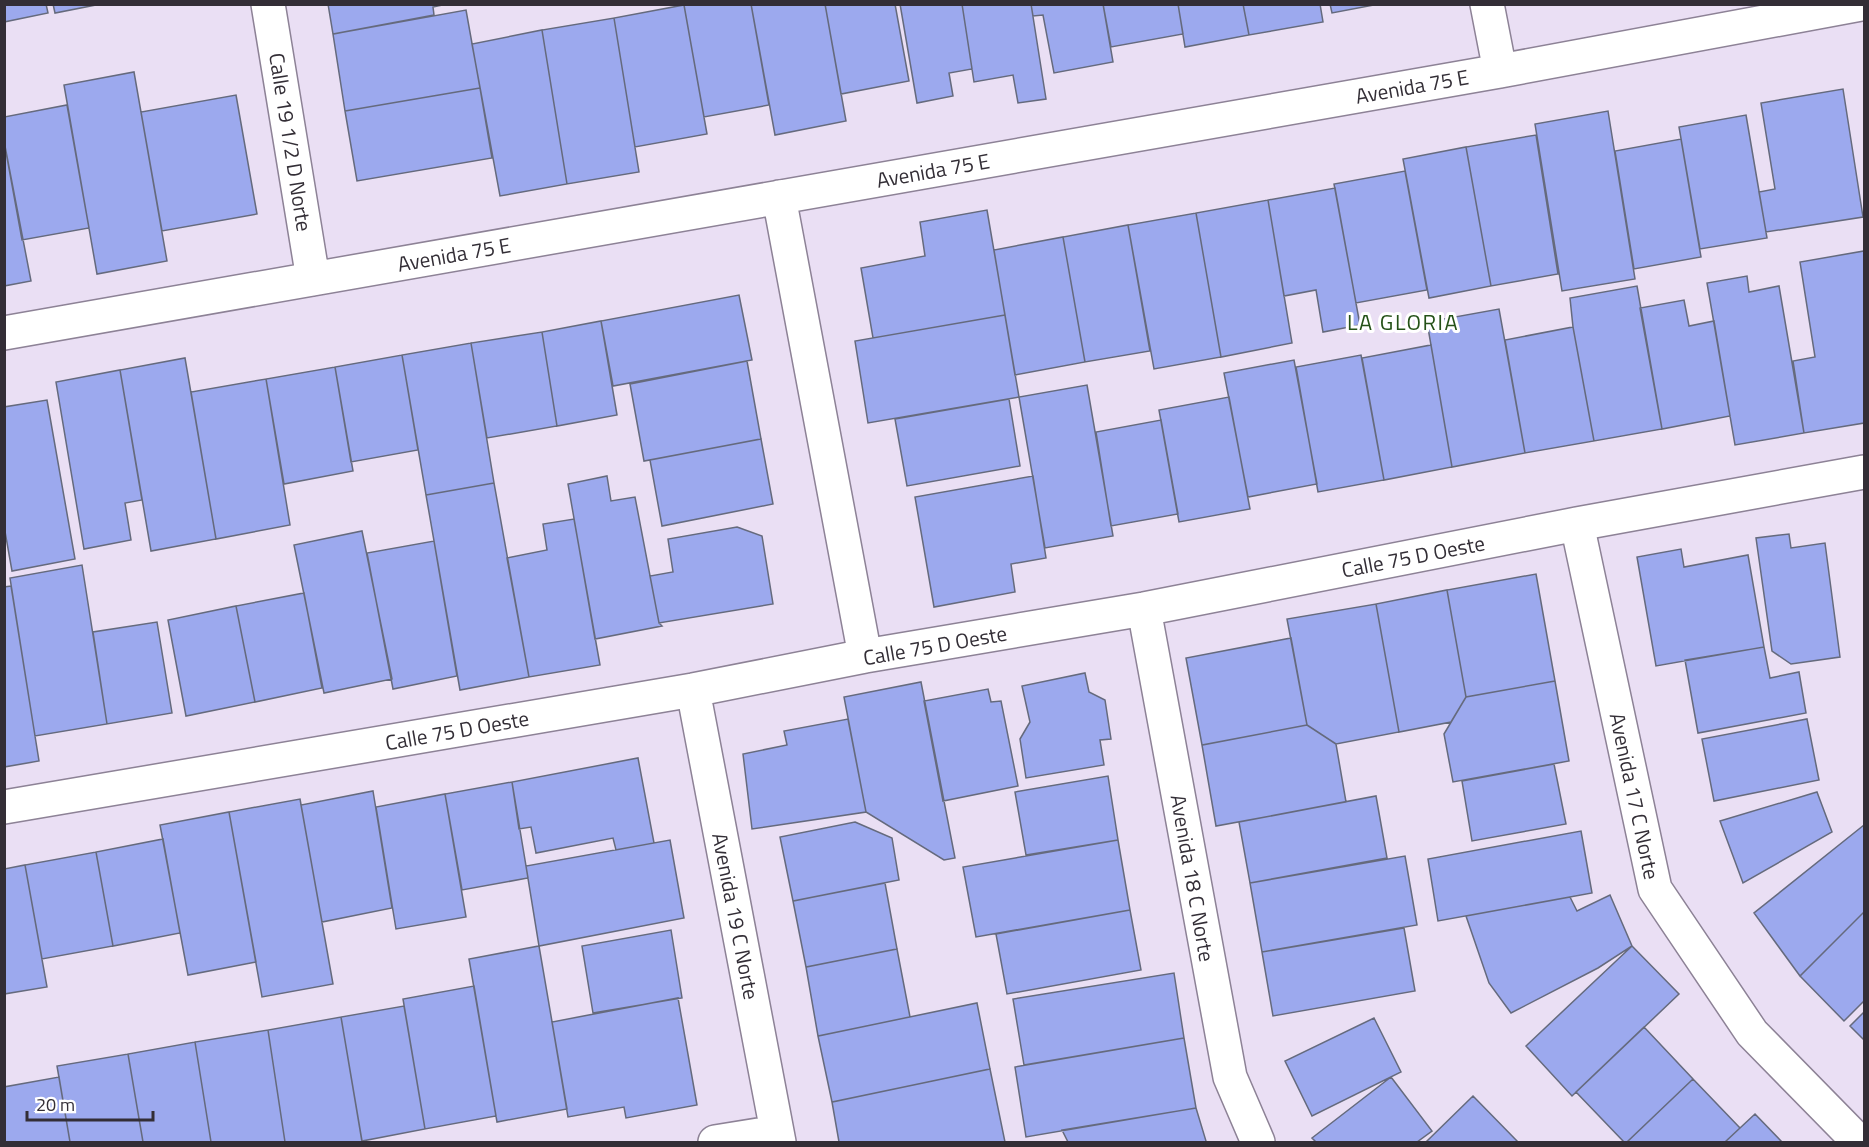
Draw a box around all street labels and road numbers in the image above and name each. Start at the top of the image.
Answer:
street label: Calle 19 1/2 D Norte [261,50,321,234]
street label: Avenida 75 E [1353,60,1471,112]
street label: Avenida 75 E [874,144,992,196]
street label: Avenida 75 E [395,228,513,280]
street label: Calle 75 D Oeste [1339,526,1487,586]
street label: Calle 75 D Oeste [861,617,1009,673]
street label: Calle 75 D Oeste [383,702,531,758]
street label: Avenida 17 C Norte [1602,710,1668,882]
street label: Avenida 18 C Norte [1163,792,1223,964]
street label: Avenida 19 C Norte [704,830,768,1002]

